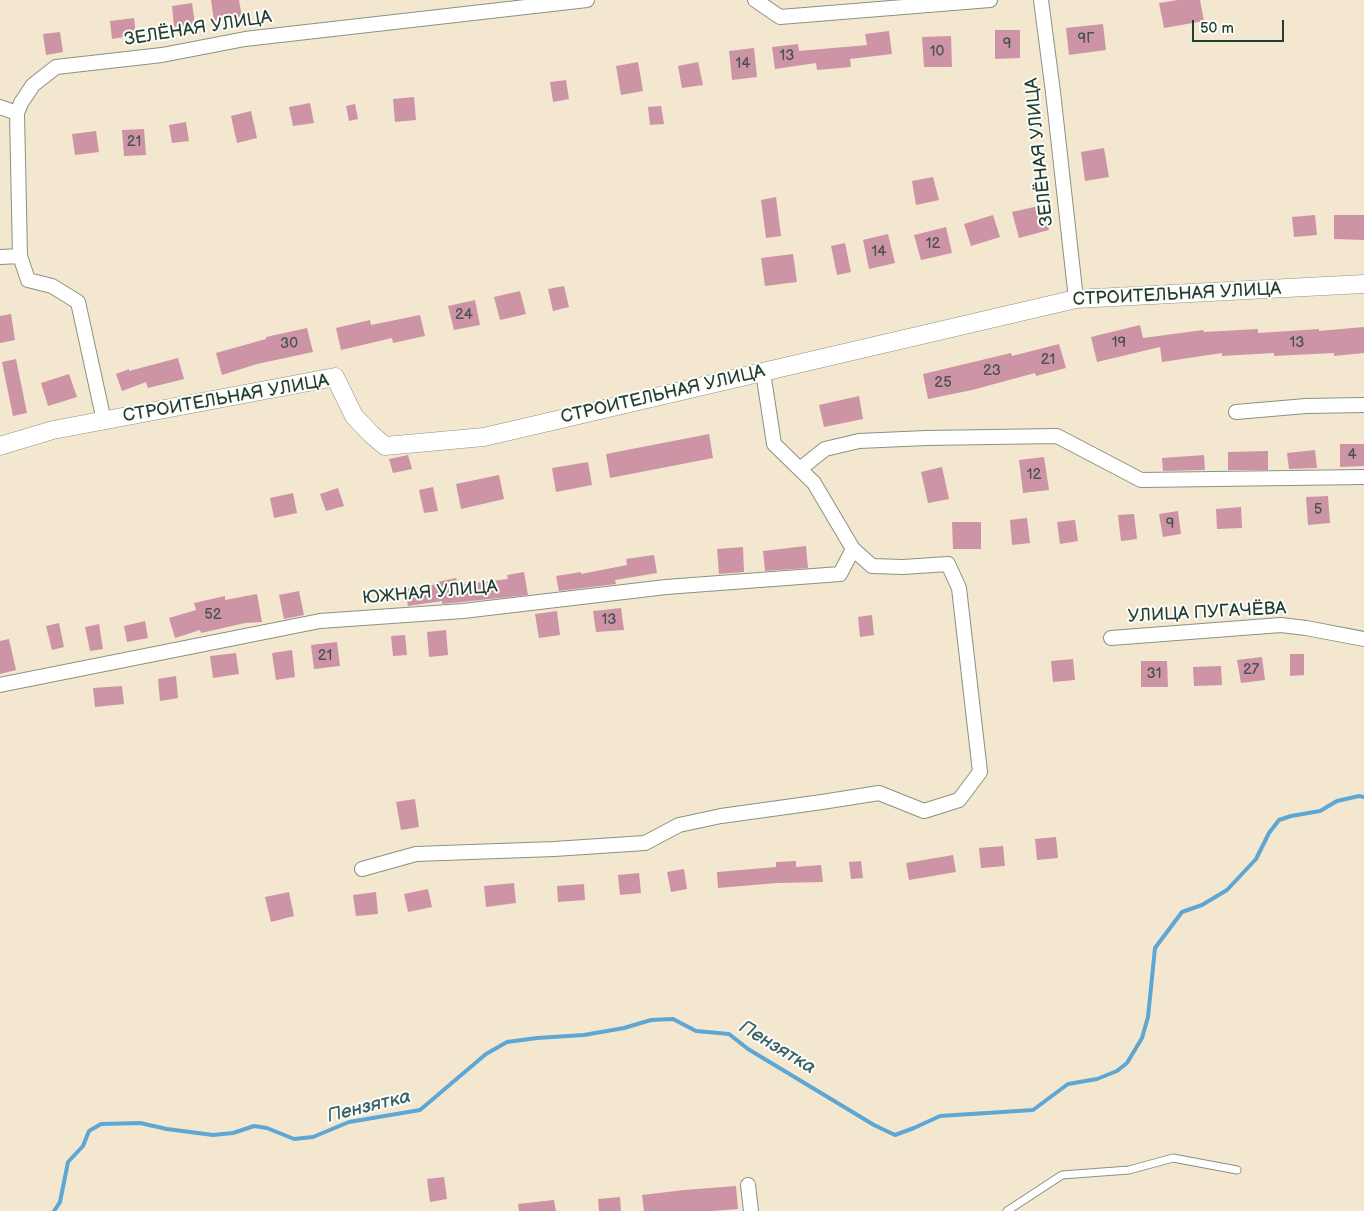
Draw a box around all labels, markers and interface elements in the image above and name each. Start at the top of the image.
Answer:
street label: ЗЕЛЁНАЯ УЛИЦА [123,7,273,51]
scale bar [1194,10,1286,42]
text: 50 m [1200,19,1234,38]
house number: 9Г [1078,30,1094,48]
house number: 9 [1003,35,1011,53]
house number: 10 [930,43,944,61]
house number: 13 [779,47,795,65]
house number: 14 [736,55,750,73]
street label: ЗЕЛЁНАЯ УЛИЦА [1021,77,1059,227]
house number: 21 [127,133,141,151]
house number: 12 [926,235,940,253]
house number: 14 [872,243,886,261]
street label: СТРОИТЕЛЬНАЯ УЛИЦА [1072,279,1282,311]
house number: 24 [455,306,473,324]
house number: 19 [1112,334,1126,352]
house number: 13 [1289,334,1305,352]
house number: 30 [280,335,298,353]
house number: 21 [1041,351,1055,369]
street label: СТРОИТЕЛЬНАЯ УЛИЦА [559,361,767,429]
house number: 23 [983,362,1001,380]
street label: СТРОИТЕЛЬНАЯ УЛИЦА [121,370,331,428]
house number: 25 [934,374,952,392]
house number: 4 [1347,446,1357,464]
house number: 12 [1027,466,1041,484]
house number: 5 [1314,501,1322,519]
house number: 9 [1166,515,1174,533]
street label: ЮЖНАЯ УЛИЦА [362,576,498,610]
street label: УЛИЦА ПУГАЧЁВА [1127,598,1287,628]
house number: 52 [204,606,222,624]
house number: 13 [601,611,617,629]
house number: 21 [318,647,332,665]
house number: 27 [1243,661,1259,679]
house number: 31 [1146,665,1162,683]
water label: Пензятка [735,1016,819,1080]
water label: Пензятка [325,1086,413,1128]

